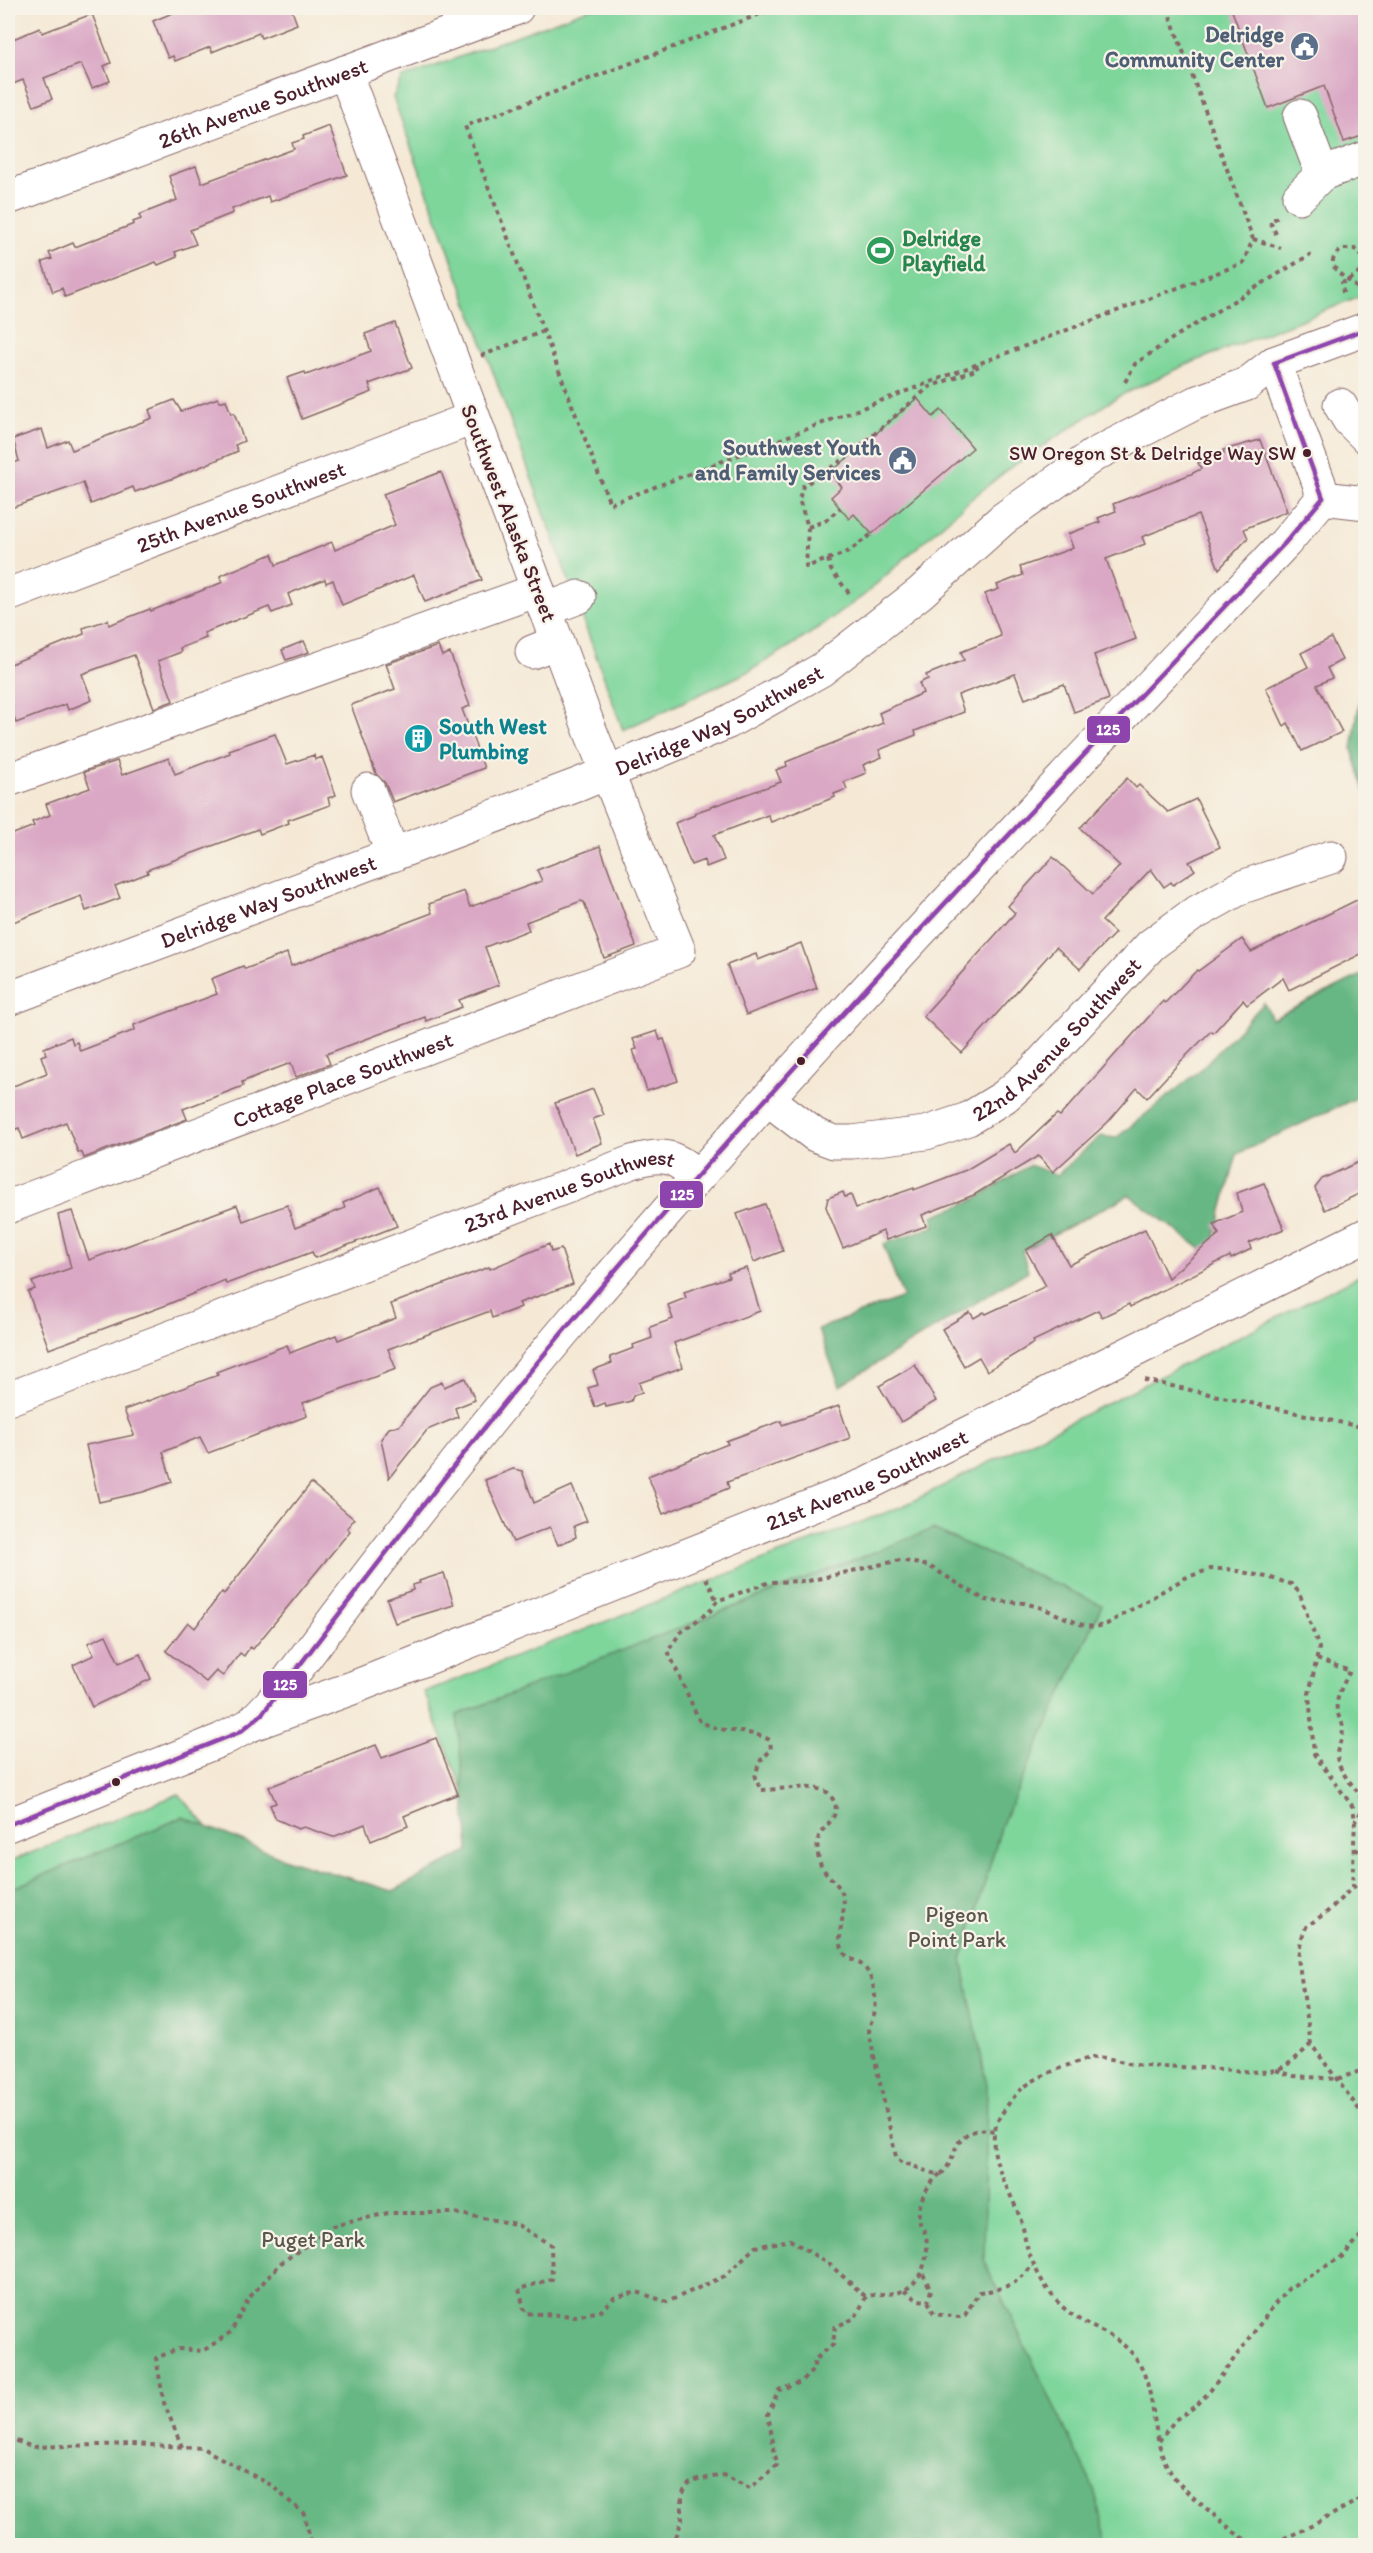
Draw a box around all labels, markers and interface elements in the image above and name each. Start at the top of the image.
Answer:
place label: Delridge Community Center [1105,21,1285,73]
public building icon: Delridge Community Center [1289,31,1321,63]
street label: 26th Avenue Southwest [154,52,371,154]
place label: Delridge Playfield [902,225,986,277]
sports icon: Delridge Playfield [865,235,897,267]
street label: Southwest Alaska Street [455,400,563,626]
place label: Southwest Youth and Family Services [695,434,882,486]
place label: SW Oregon St & Delridge Way SW [1009,441,1296,465]
public building icon: Southwest Youth and Family Services [886,444,918,476]
marker: SW Oregon St & Delridge Way SW [1301,447,1313,459]
street label: 25th Avenue Southwest [133,454,349,558]
street label: Delridge Way Southwest [610,658,828,781]
place label: South West Plumbing [439,713,547,765]
line badge: 125 [1086,715,1131,744]
text: 125 [1096,720,1121,739]
building icon: South West Plumbing [402,723,434,755]
street label: Delridge Way Southwest [157,848,380,954]
street label: 22nd Avenue Southwest [967,951,1147,1127]
street label: Cottage Place Southwest [229,1025,456,1134]
unlabelled marker [795,1055,807,1067]
street label: 23rd Avenue Southwest [460,1143,679,1238]
line badge: 125 [659,1180,704,1209]
text: 125 [670,1185,695,1204]
street label: 21st Avenue Southwest [762,1422,972,1536]
line badge: 125 [262,1670,308,1699]
text: 125 [273,1675,298,1694]
unlabelled marker [110,1776,122,1788]
park label: Pigeon Point Park [908,1901,1007,1953]
park label: Puget Park [261,2226,365,2253]

